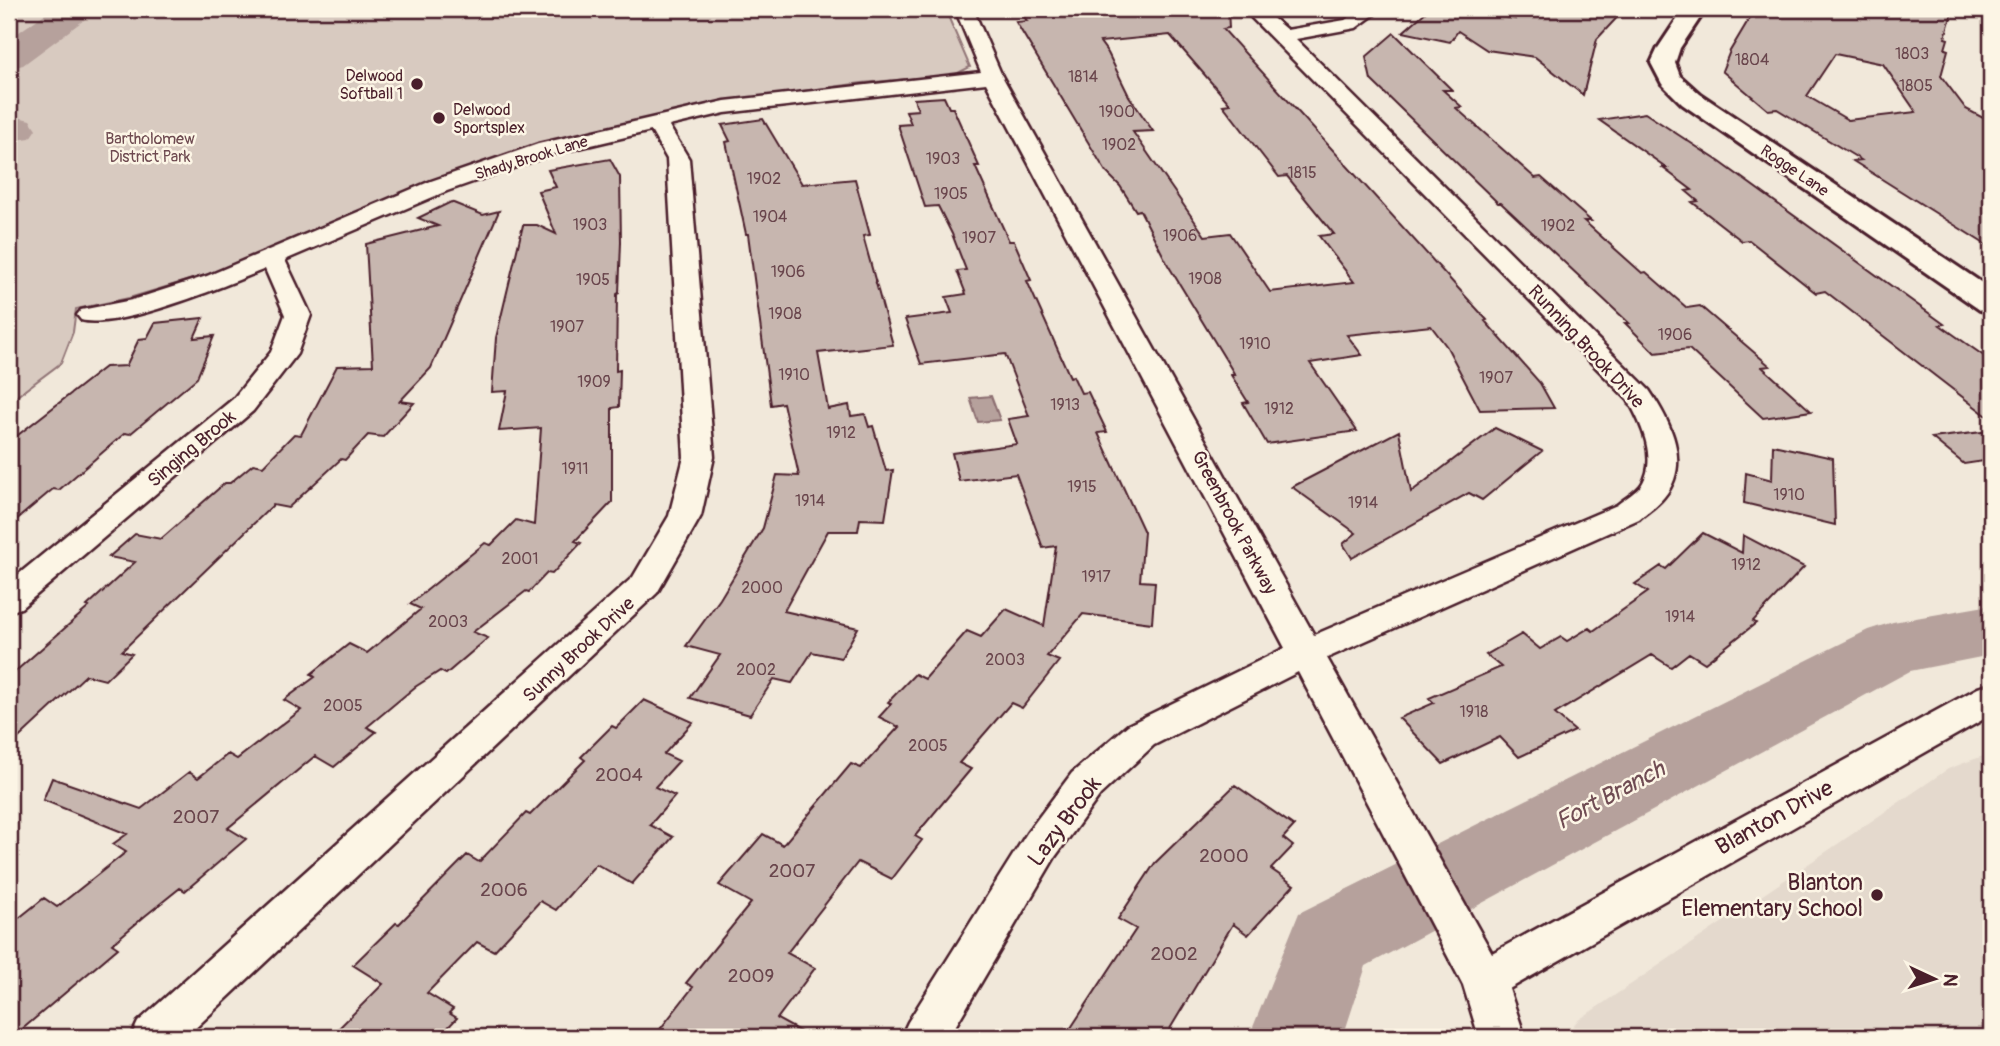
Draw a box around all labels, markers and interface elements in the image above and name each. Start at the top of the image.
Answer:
house number: 1803 [1895,44,1929,64]
house number: 1804 [1735,50,1769,70]
place label: Delwood Softball 1 [339,66,403,104]
house number: 1814 [1068,67,1098,87]
marker: Delwood Softball 1 [409,76,425,92]
house number: 1805 [1899,76,1933,96]
place label: Delwood Sportsplex [453,100,525,138]
house number: 1900 [1099,102,1135,122]
marker: Delwood Sportsplex [431,110,447,126]
park label: Bartholomew District Park [105,129,195,167]
street label: Shady Brook Lane [472,131,590,185]
house number: 1902 [1102,135,1136,155]
street label: Rogge Lane [1756,141,1833,201]
house number: 1903 [926,149,960,169]
house number: 1815 [1287,163,1317,183]
house number: 1902 [747,169,781,189]
house number: 1905 [934,184,968,204]
house number: 1904 [753,207,787,227]
house number: 1903 [573,215,607,235]
house number: 1902 [1541,216,1575,236]
house number: 1906 [1163,226,1197,246]
house number: 1907 [962,228,996,248]
house number: 1906 [771,262,805,282]
house number: 1908 [1188,269,1222,289]
house number: 1905 [576,270,610,290]
street label: Running Brook Drive [1523,280,1650,414]
house number: 1908 [768,304,802,324]
house number: 1907 [550,317,584,337]
house number: 1906 [1658,325,1692,345]
house number: 1910 [1239,334,1271,354]
house number: 1910 [778,365,810,385]
house number: 1907 [1479,368,1513,388]
house number: 1909 [577,372,611,392]
house number: 1913 [1050,395,1080,415]
house number: 1912 [1264,399,1294,419]
street label: Singing Brook [143,405,241,493]
house number: 1912 [826,423,856,443]
street label: Greenbrook Parkway [1186,446,1282,598]
house number: 1911 [561,459,589,479]
house number: 1915 [1067,477,1097,497]
house number: 1910 [1773,485,1805,505]
house number: 1914 [795,491,825,511]
house number: 1914 [1348,493,1378,513]
house number: 2001 [501,549,539,569]
house number: 1912 [1731,555,1761,575]
house number: 1917 [1081,567,1111,587]
house number: 2000 [741,578,783,598]
street label: Sunny Brook Drive [518,591,640,708]
house number: 1914 [1665,607,1695,627]
house number: 2003 [428,612,468,632]
house number: 2003 [985,650,1025,670]
house number: 2002 [736,660,776,680]
house number: 2005 [323,696,363,716]
house number: 1918 [1460,702,1488,722]
house number: 2005 [908,736,948,756]
water label: Fort Branch [1551,754,1671,836]
house number: 2004 [595,763,643,787]
street label: Lazy Brook [1021,770,1108,872]
street label: Blanton Drive [1710,773,1839,862]
house number: 2007 [173,805,219,829]
house number: 2000 [1199,844,1249,868]
house number: 2007 [769,859,815,883]
place label: Blanton Elementary School [1681,868,1863,923]
house number: 2006 [480,878,528,902]
marker: Blanton Elementary School [1869,887,1885,903]
house number: 2002 [1150,942,1198,966]
north arrow [1898,944,1968,1014]
house number: 2009 [728,964,774,988]
text: N [1938,973,1962,988]

